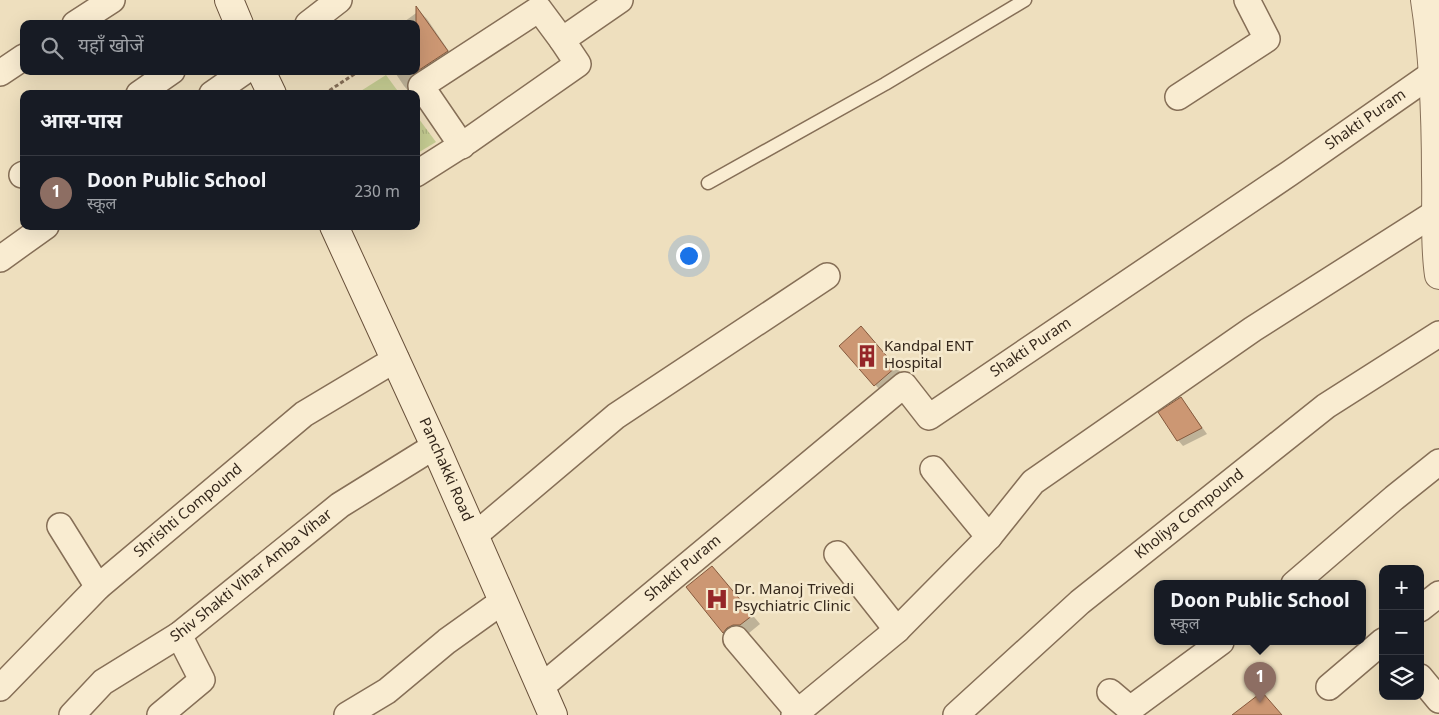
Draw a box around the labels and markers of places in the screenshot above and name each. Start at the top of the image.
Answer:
place label: Kandpal ENT Hospital [884,338,974,374]
building icon: Kandpal ENT Hospital [854,343,880,369]
place label: Dr. Manoj Trivedi Psychiatric Clinic [734,581,854,617]
hospital icon: Dr. Manoj Trivedi Psychiatric Clinic [704,586,730,612]
pin: 1 [1244,662,1276,703]

